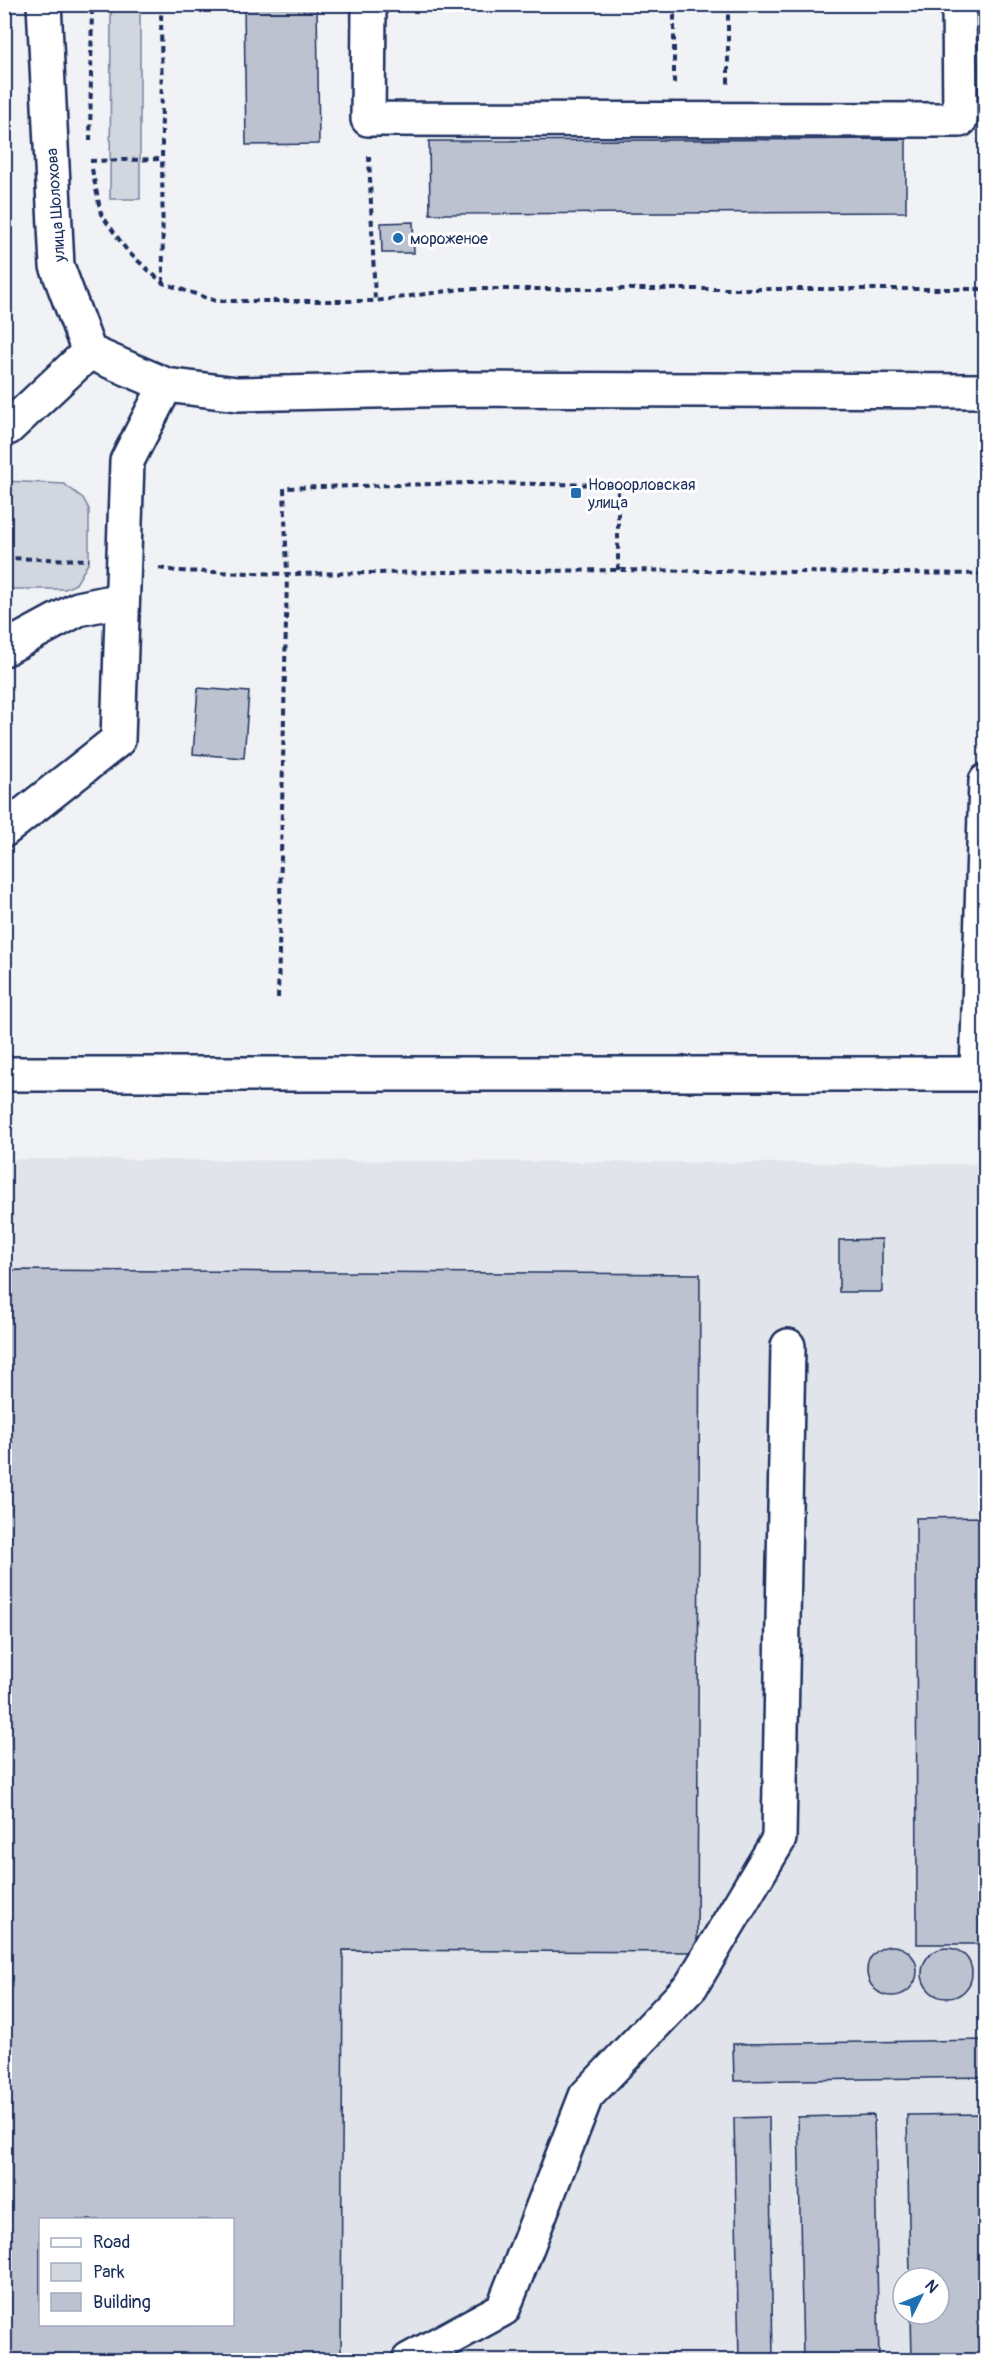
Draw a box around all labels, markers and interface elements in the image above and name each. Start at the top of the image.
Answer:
street label: улица Шолохова [42,147,70,263]
place label: мороженое [410,229,488,249]
marker: мороженое [391,231,405,245]
place label: Новоорловская улица [587,475,696,513]
marker: Новоорловская улица [569,486,583,500]
legend [39,2218,234,2326]
text: Road [93,2231,130,2254]
text: Park [93,2261,125,2284]
north arrow [891,2266,951,2326]
text: N [920,2276,942,2297]
text: Building [93,2291,151,2314]

